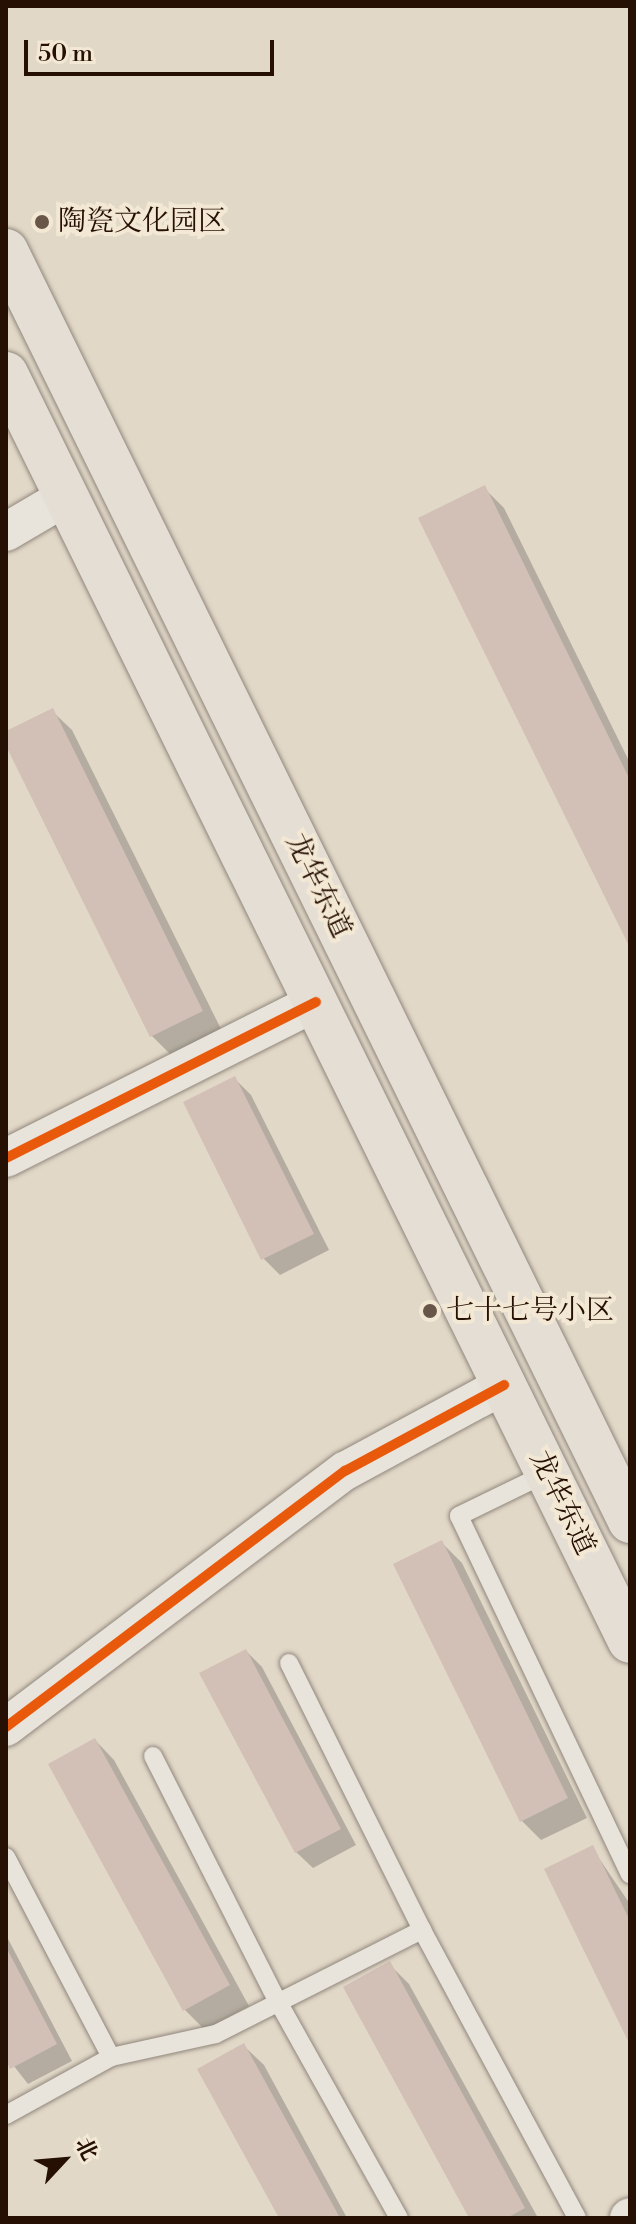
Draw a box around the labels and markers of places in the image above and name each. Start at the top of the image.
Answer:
place label: 陶瓷文化园区 [58,205,226,239]
marker: 陶瓷文化园区 [33,213,51,231]
place label: 七十七号小区 [446,1294,614,1328]
marker: 七十七号小区 [421,1302,439,1320]

